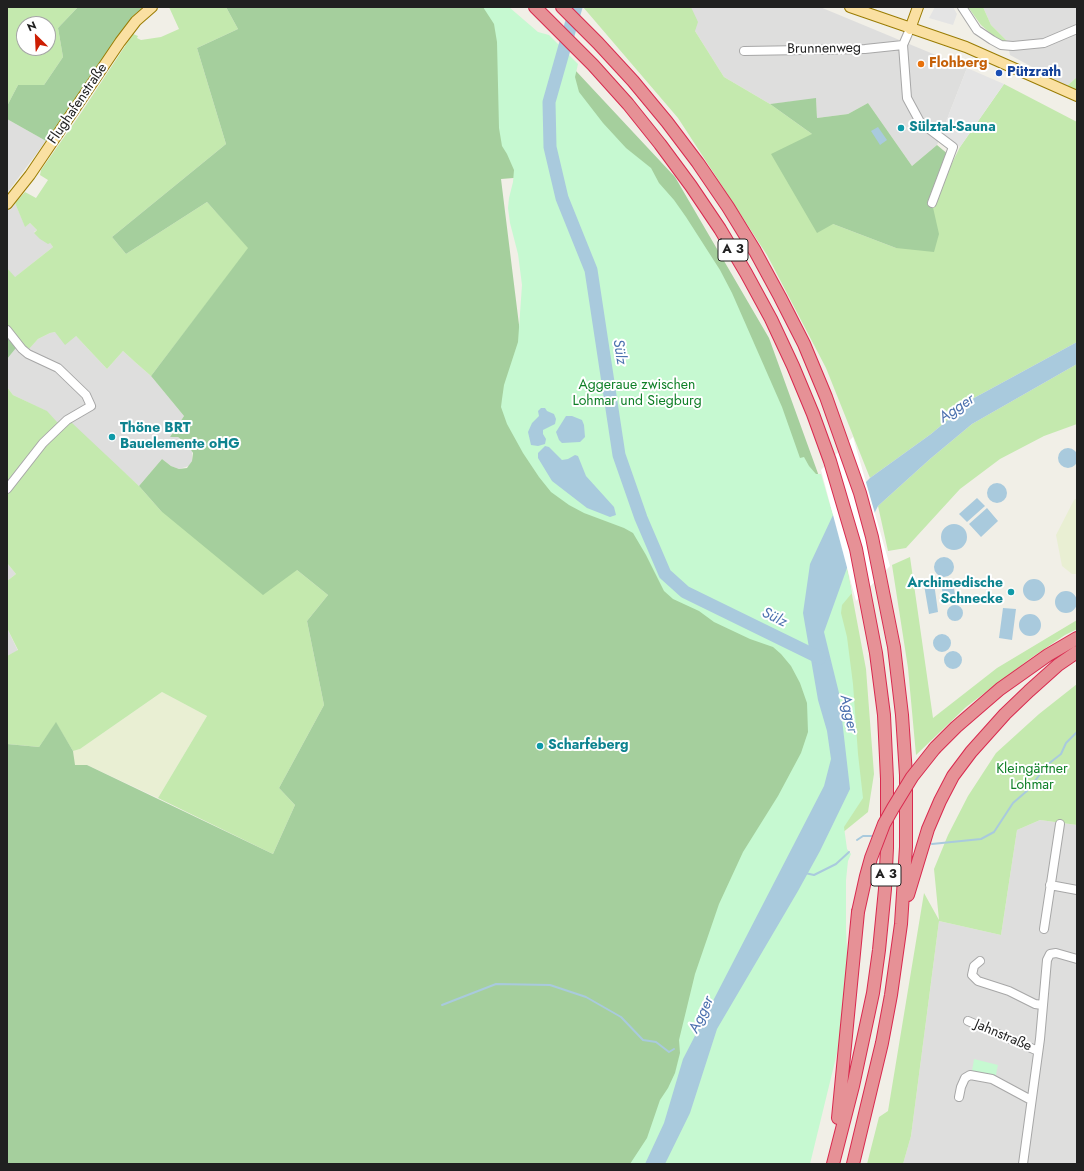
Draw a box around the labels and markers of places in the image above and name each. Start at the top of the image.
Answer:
place label: Flohberg [929,56,987,72]
marker: Flohberg [916,59,926,69]
place label: Pützrath [1007,65,1061,81]
marker: Pützrath [994,68,1004,78]
place label: Sülztal-Sauna [909,120,996,136]
marker: Sülztal-Sauna [896,123,906,133]
place label: Thöne BRT Bauelemente oHG [120,421,240,454]
marker: Thöne BRT Bauelemente oHG [107,432,117,442]
place label: Archimedische Schnecke [907,576,1003,608]
marker: Archimedische Schnecke [1006,587,1016,597]
place label: Scharfeberg [548,738,629,754]
marker: Scharfeberg [535,741,545,751]

